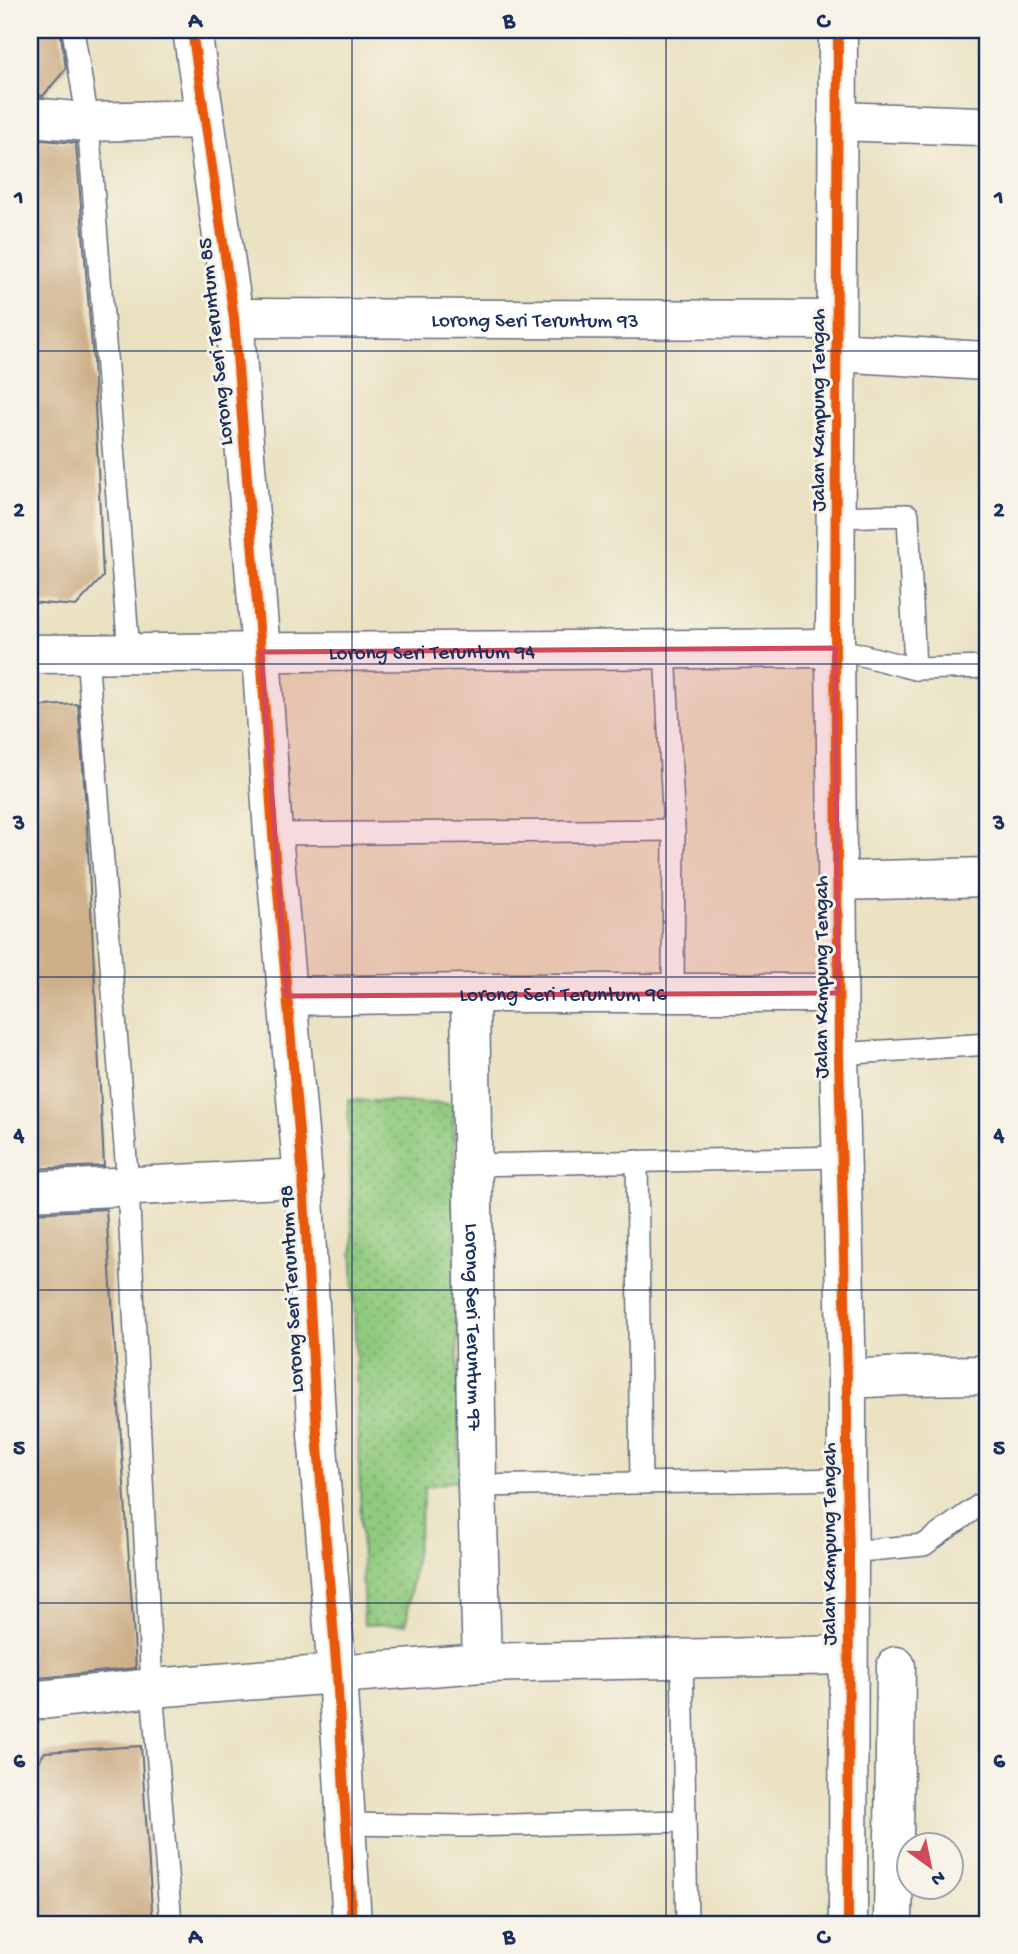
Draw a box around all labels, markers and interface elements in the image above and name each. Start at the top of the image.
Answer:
text: A [187,9,203,36]
text: B [502,9,516,36]
text: C [817,9,832,36]
text: 1 [13,185,24,212]
text: 1 [993,185,1004,212]
street label: Lorong Seri Teruntum 85 [194,237,241,447]
street label: Jalan Kampung Tengah [808,308,833,512]
street label: Lorong Seri Teruntum 93 [431,310,639,335]
text: 2 [13,498,25,525]
text: 2 [993,498,1005,525]
street label: Lorong Seri Teruntum 94 [329,641,535,668]
text: 3 [12,811,25,838]
text: 3 [992,811,1005,838]
street label: Jalan Kampung Tengah [811,875,836,1079]
street label: Lorong Seri Teruntum 96 [459,984,667,1009]
text: 4 [13,1123,25,1150]
text: 4 [993,1123,1005,1150]
street label: Lorong Seri Teruntum 98 [276,1184,311,1393]
street label: Lorong Seri Teruntum 97 [457,1223,485,1432]
text: 5 [13,1436,25,1463]
text: 5 [993,1436,1005,1463]
street label: Jalan Kampung Tengah [819,1442,844,1646]
text: 6 [13,1749,26,1776]
text: 6 [993,1749,1006,1776]
north arrow [895,1832,965,1902]
text: N [926,1864,949,1890]
text: A [187,1925,203,1952]
text: B [502,1925,516,1952]
text: C [817,1925,832,1952]

